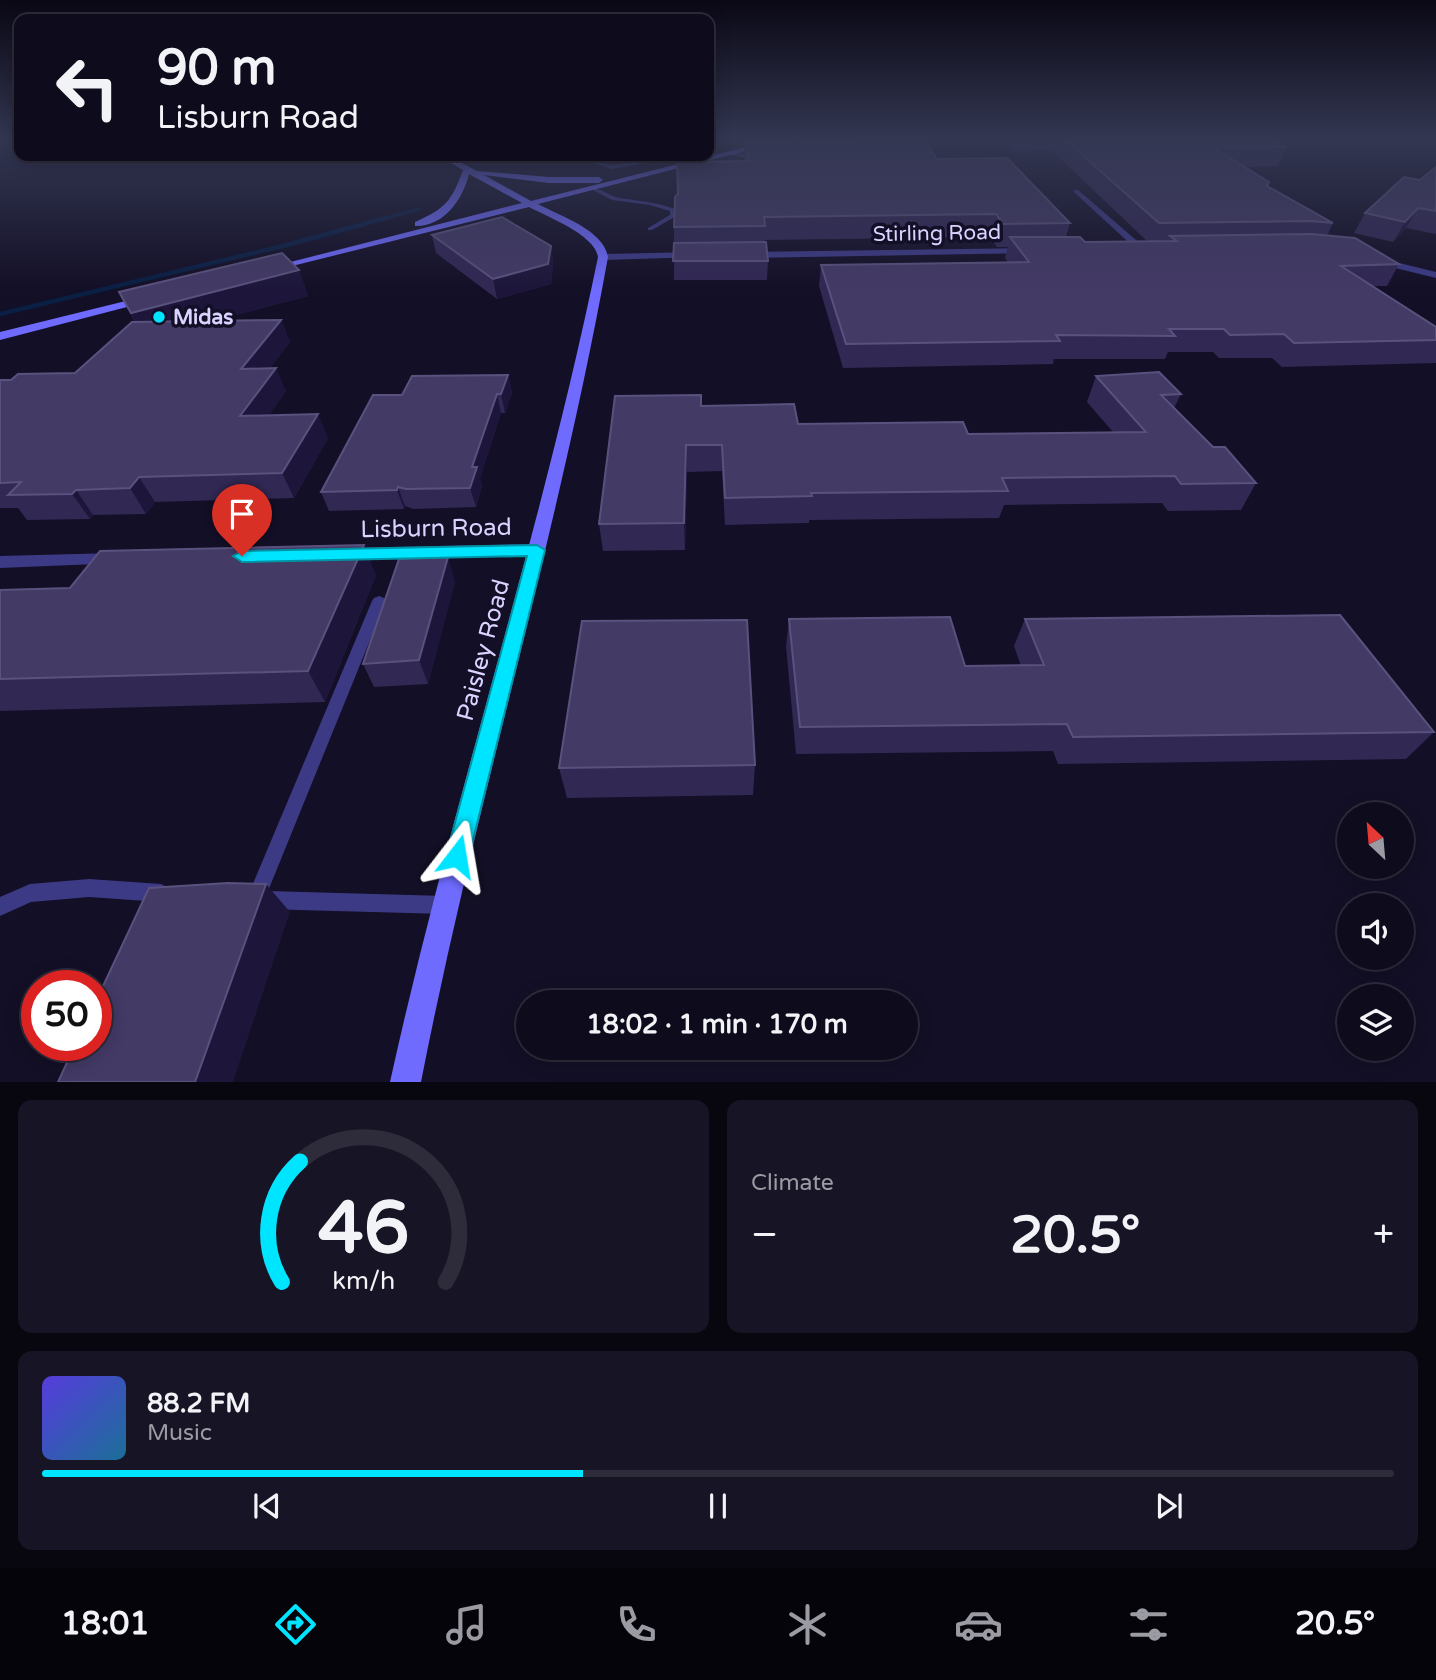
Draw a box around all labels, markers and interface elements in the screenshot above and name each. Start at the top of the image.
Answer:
text: 90 m [157,39,276,98]
icon: left [42,42,133,133]
text: Lisburn Road [157,99,359,137]
street label: Stirling Road [873,220,1001,247]
place label: Midas [173,305,233,330]
marker: Midas [151,309,167,325]
pin [212,484,272,556]
icon: arrive [223,495,261,533]
street label: Lisburn Road [360,513,512,544]
street label: Paisley Road [451,576,516,724]
north arrow [1337,802,1414,878]
map controls [1337,802,1414,1061]
position arrow [420,819,494,893]
button: sound [1337,893,1414,970]
speed limit sign: 50 [21,970,112,1061]
button: layers [1337,984,1414,1061]
text: 18:02 · 1 min · 170 m [586,1009,848,1040]
text: Climate [751,1169,834,1197]
text: 46 [318,1186,409,1274]
text: 20.5° [1010,1204,1140,1267]
text: − [751,1212,778,1258]
text: + [1373,1212,1394,1258]
text: km/h [332,1266,395,1296]
text: 88.2 FM [147,1388,250,1419]
text: Music [147,1419,212,1447]
icon: previous [248,1487,286,1525]
icon: pause [699,1487,737,1525]
icon: next [1150,1487,1188,1525]
icon: directions [271,1600,320,1649]
icon: music [442,1600,491,1649]
icon: phone [612,1600,661,1649]
icon: climate [783,1600,832,1649]
icon: car [954,1600,1003,1649]
icon: filters [1124,1600,1173,1649]
text: 18:01 [61,1605,150,1643]
text: 20.5° [1295,1605,1375,1643]

